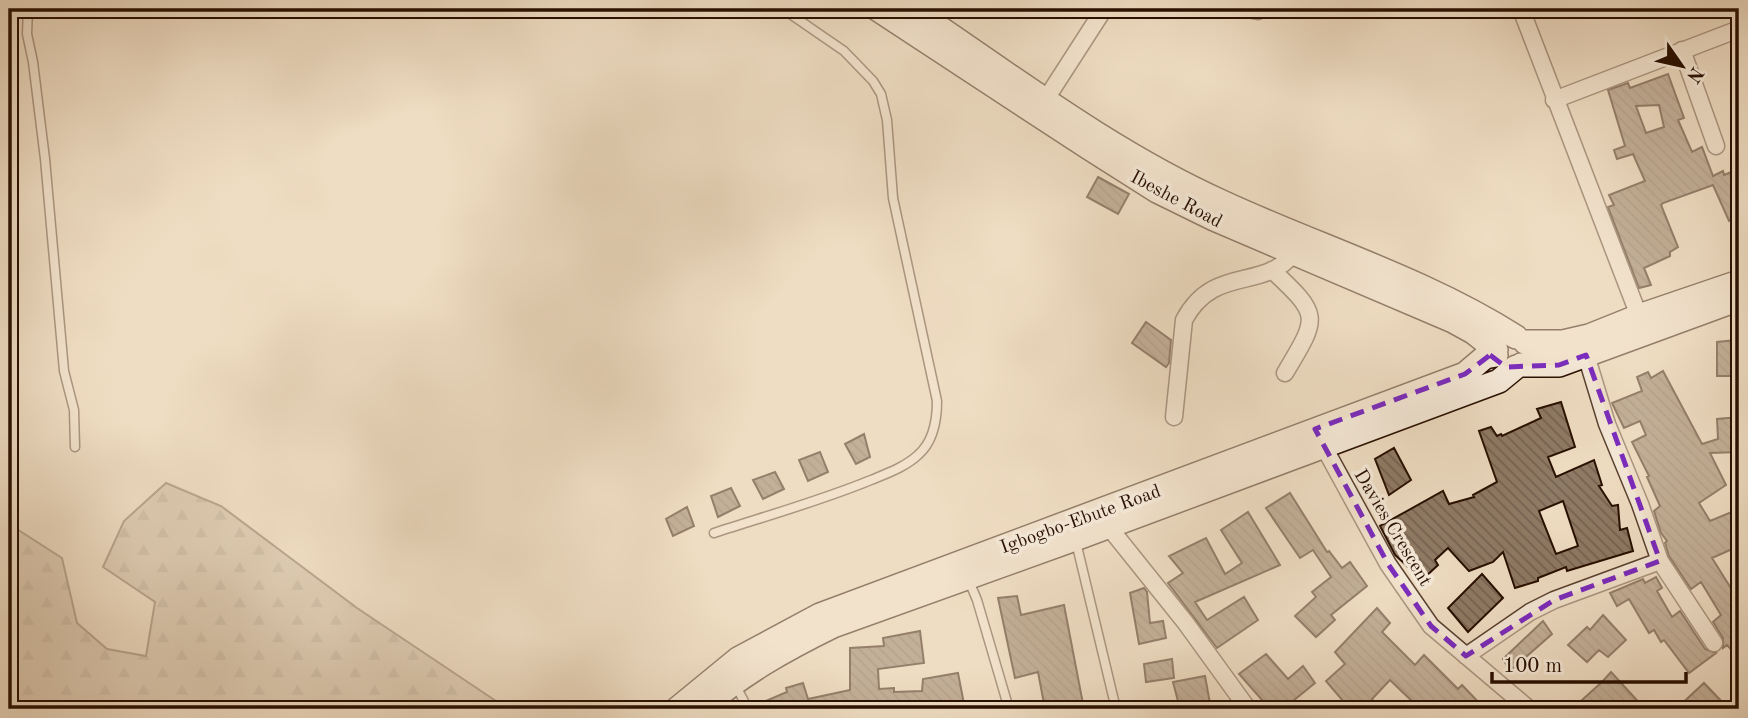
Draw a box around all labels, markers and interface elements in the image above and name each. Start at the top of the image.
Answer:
north arrow [1646,32,1716,102]
text: N [1682,63,1706,86]
street label: Ibeshe Road [1127,168,1225,232]
street label: Davies Crescent [1350,467,1434,590]
street label: Igbogbo-Ebute Road [998,482,1164,558]
scale bar [1492,641,1687,685]
text: 100 m [1503,656,1562,677]

